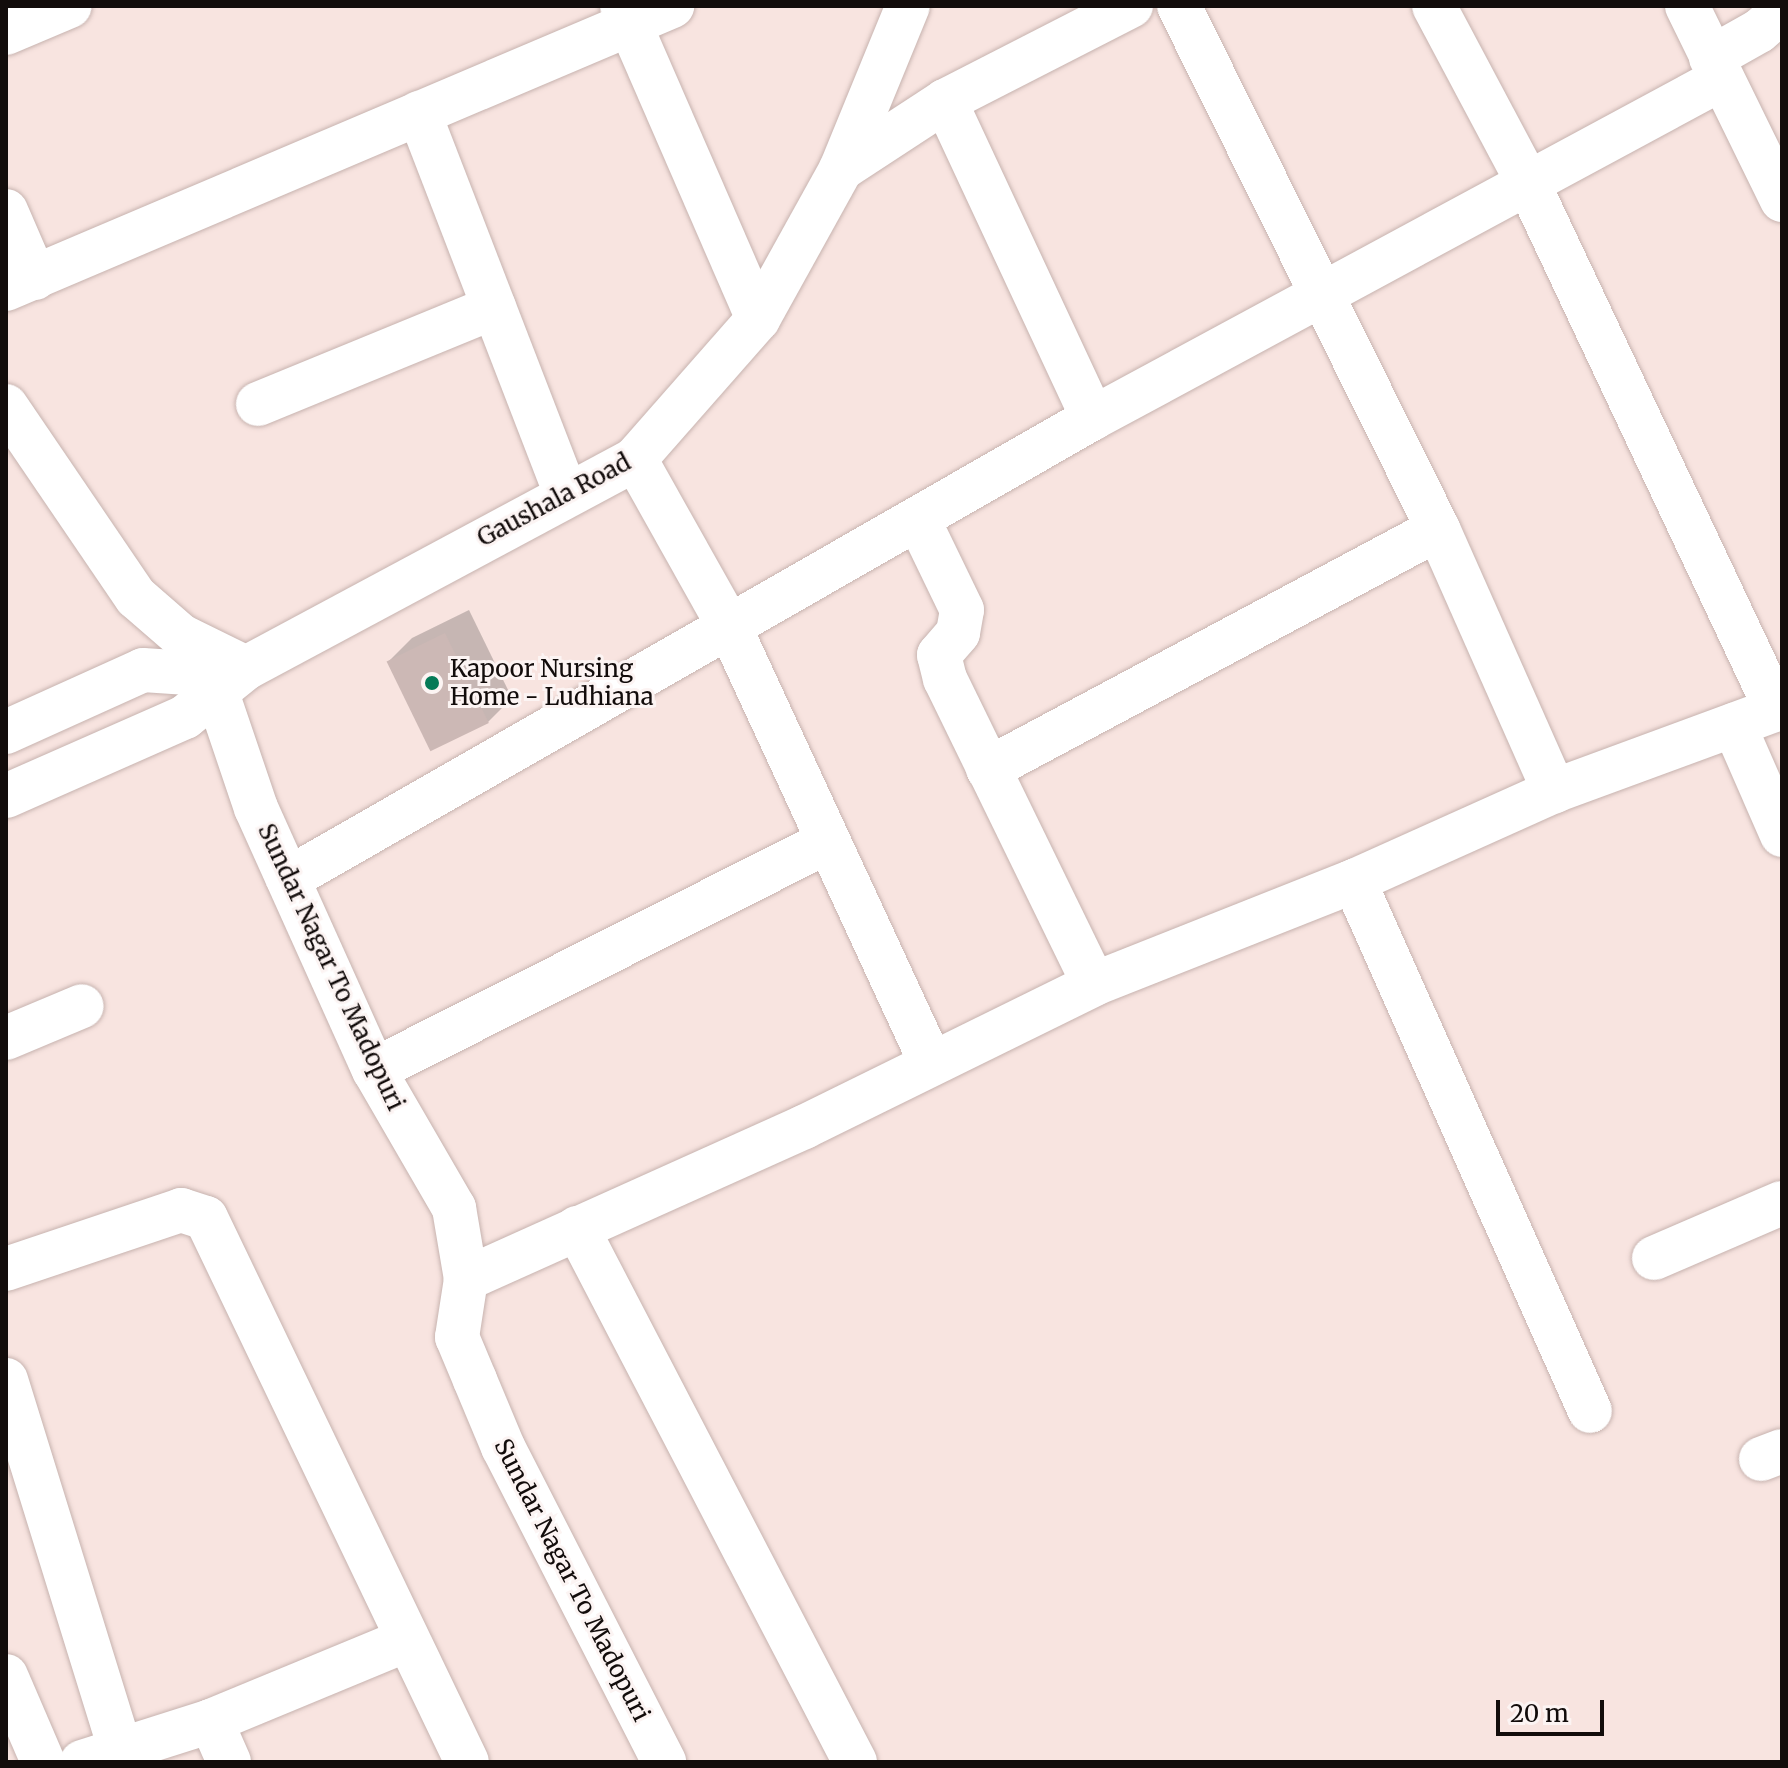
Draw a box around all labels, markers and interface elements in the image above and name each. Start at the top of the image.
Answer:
street label: Gaushala Road [472,448,636,552]
place label: Kapoor Nursing Home - Ludhiana [450,655,654,711]
marker: Kapoor Nursing Home - Ludhiana [421,672,443,694]
street label: Sundar Nagar To Madopuri [252,819,410,1115]
street label: Sundar Nagar To Madopuri [488,1434,656,1726]
scale bar [1500,1684,1608,1734]
text: 20 m [1510,1698,1569,1729]

